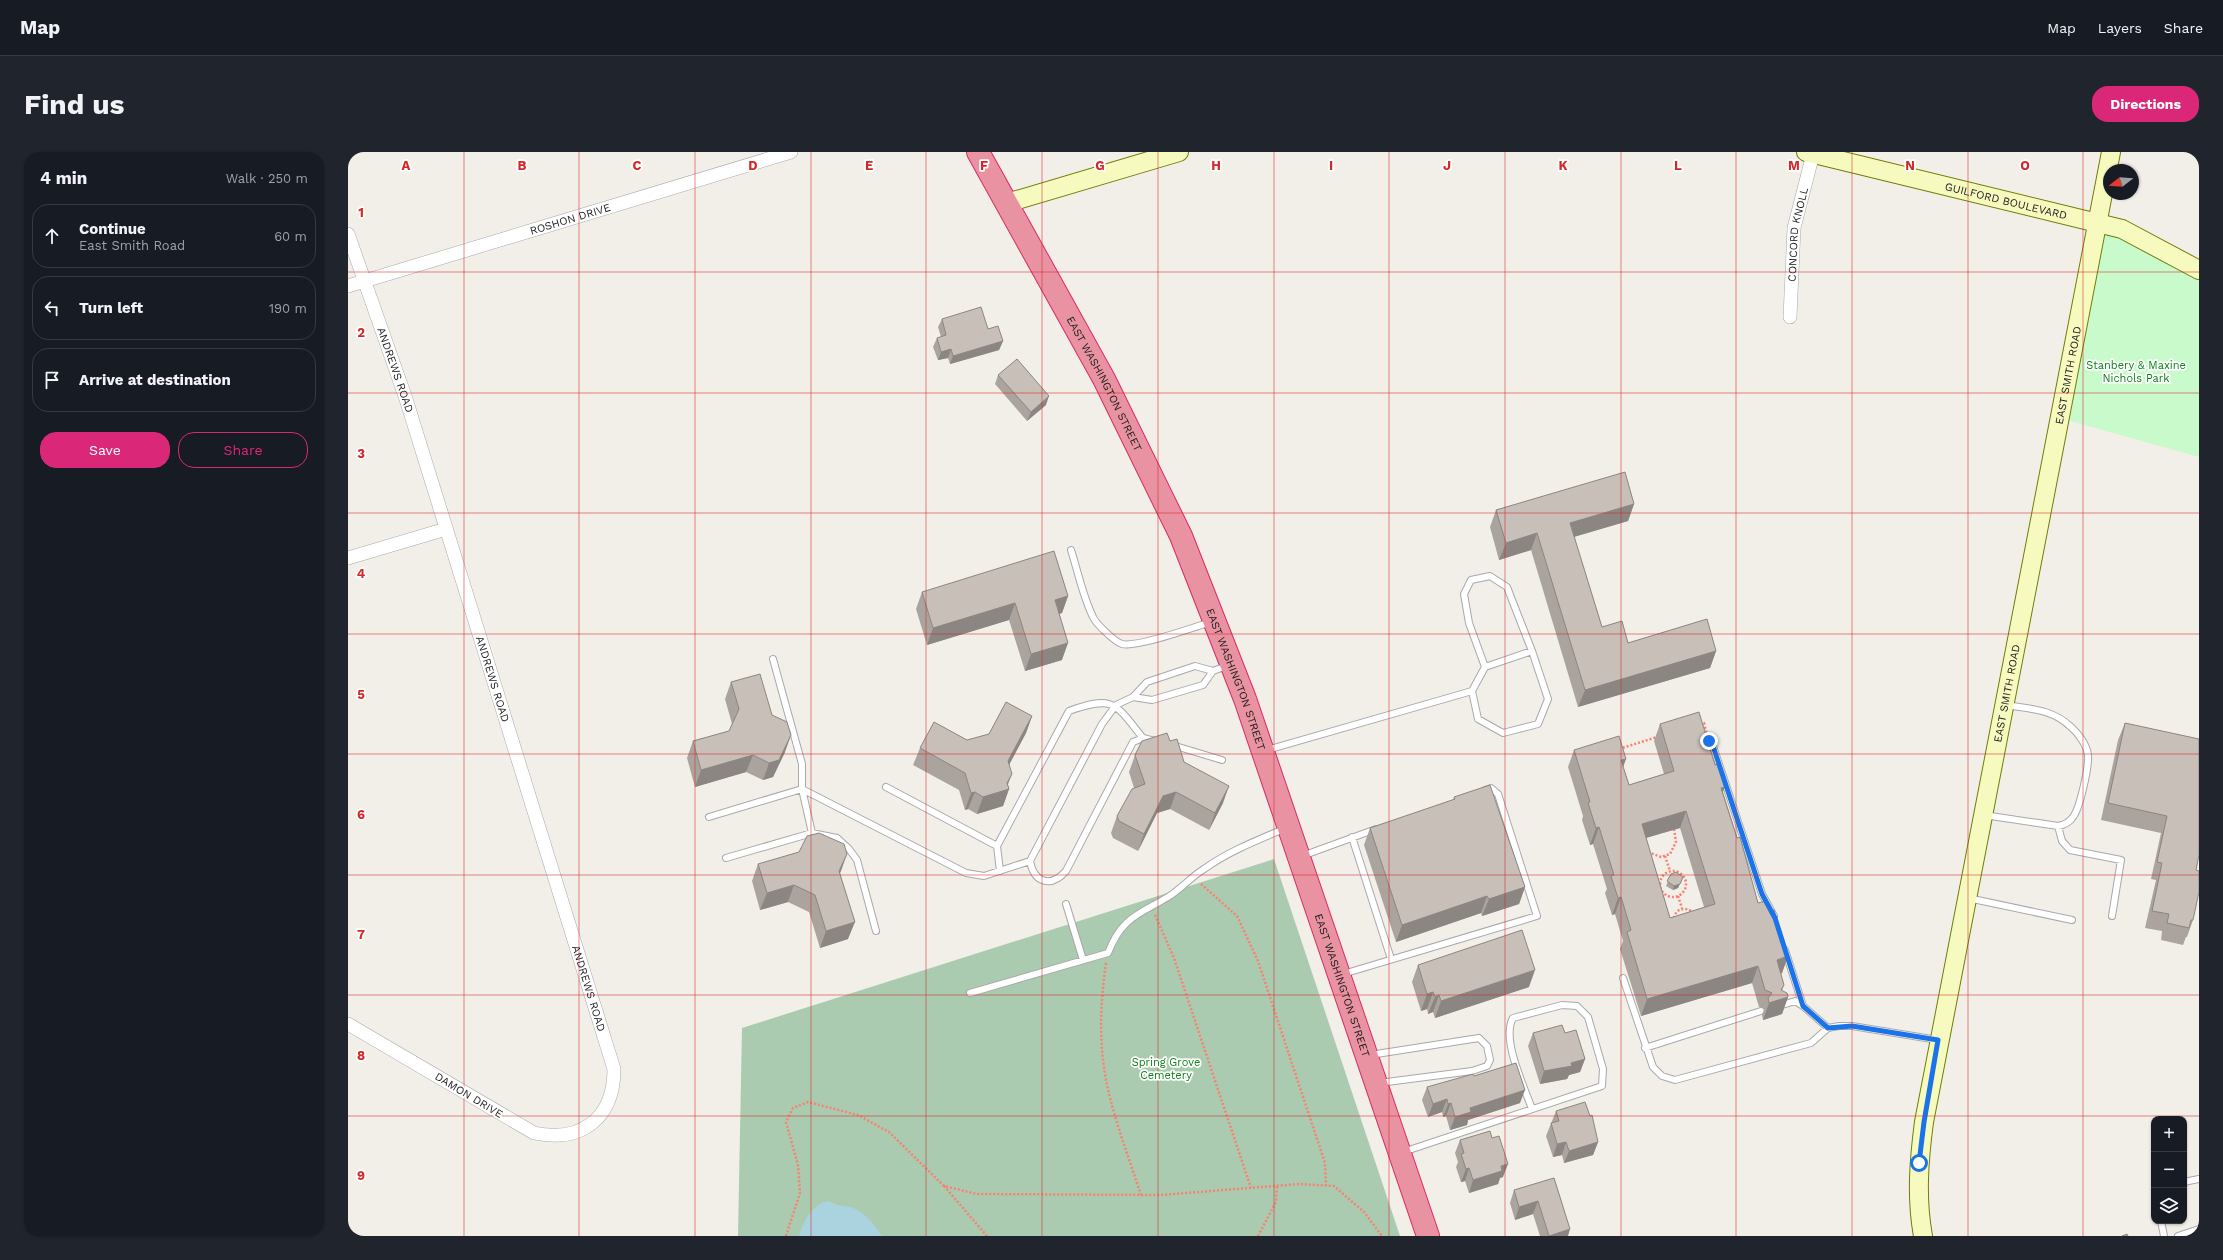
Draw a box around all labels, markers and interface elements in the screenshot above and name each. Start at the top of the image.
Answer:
text: Map [20,16,60,39]
text: Map [2047,20,2076,36]
text: Layers [2098,20,2142,36]
text: Share [2164,20,2203,36]
button: Directions [2092,86,2199,122]
text: Find us [24,88,124,121]
text: A [402,158,411,173]
text: B [518,158,527,173]
text: C [633,158,642,173]
text: D [748,158,758,173]
text: E [865,158,873,173]
text: F [980,158,988,173]
text: G [1095,158,1105,173]
text: H [1211,158,1221,173]
text: I [1329,158,1333,173]
text: J [1443,158,1451,173]
text: K [1558,158,1568,173]
text: L [1674,158,1682,173]
text: M [1788,158,1800,173]
text: N [1905,158,1915,173]
text: O [2020,158,2030,173]
north arrow [2103,164,2139,200]
text: 4 min [40,168,87,188]
text: Walk · 250 m [226,171,308,186]
street label: GUILFORD BOULEVARD [1944,180,2068,222]
street label: CONCORD KNOLL [1786,186,1811,282]
street label: ROSHON DRIVE [528,201,612,238]
text: 1 [358,205,364,220]
text: Continue [79,220,146,238]
icon: ahead [41,225,63,247]
text: 60 m [274,229,307,244]
text: East Smith Road [79,238,185,253]
icon: left [41,297,63,319]
text: Turn left [79,299,143,317]
text: 190 m [269,301,307,316]
street label: EAST WASHINGTON STREET [1064,314,1145,454]
text: 2 [357,325,365,340]
street label: EAST SMITH ROAD [2053,325,2084,426]
street label: ANDREWS ROAD [374,326,416,414]
park label: Stanbery & Maxine Nichols Park [2086,359,2186,385]
icon: arrive [41,369,63,391]
text: Arrive at destination [79,371,231,389]
button: Save [40,432,170,468]
button: Share [178,432,308,468]
text: 3 [357,446,365,461]
text: 4 [357,566,366,581]
street label: EAST WASHINGTON STREET [1203,607,1268,752]
street label: ANDREWS ROAD [473,634,512,724]
street label: EAST SMITH ROAD [1991,643,2023,744]
text: 5 [357,687,365,702]
route end [1700,732,1718,750]
text: 6 [357,807,365,822]
street label: EAST WASHINGTON STREET [1312,912,1373,1059]
text: 7 [357,927,365,942]
street label: ANDREWS ROAD [569,944,608,1033]
text: 8 [357,1048,365,1063]
park label: Spring Grove Cemetery [1132,1056,1200,1082]
street label: DAMON DRIVE [432,1070,505,1121]
map controls [2151,1116,2187,1224]
button: + [2151,1116,2187,1152]
button: − [2151,1152,2187,1188]
route start [1910,1154,1928,1172]
text: 9 [357,1168,365,1183]
button: layers [2151,1188,2187,1224]

